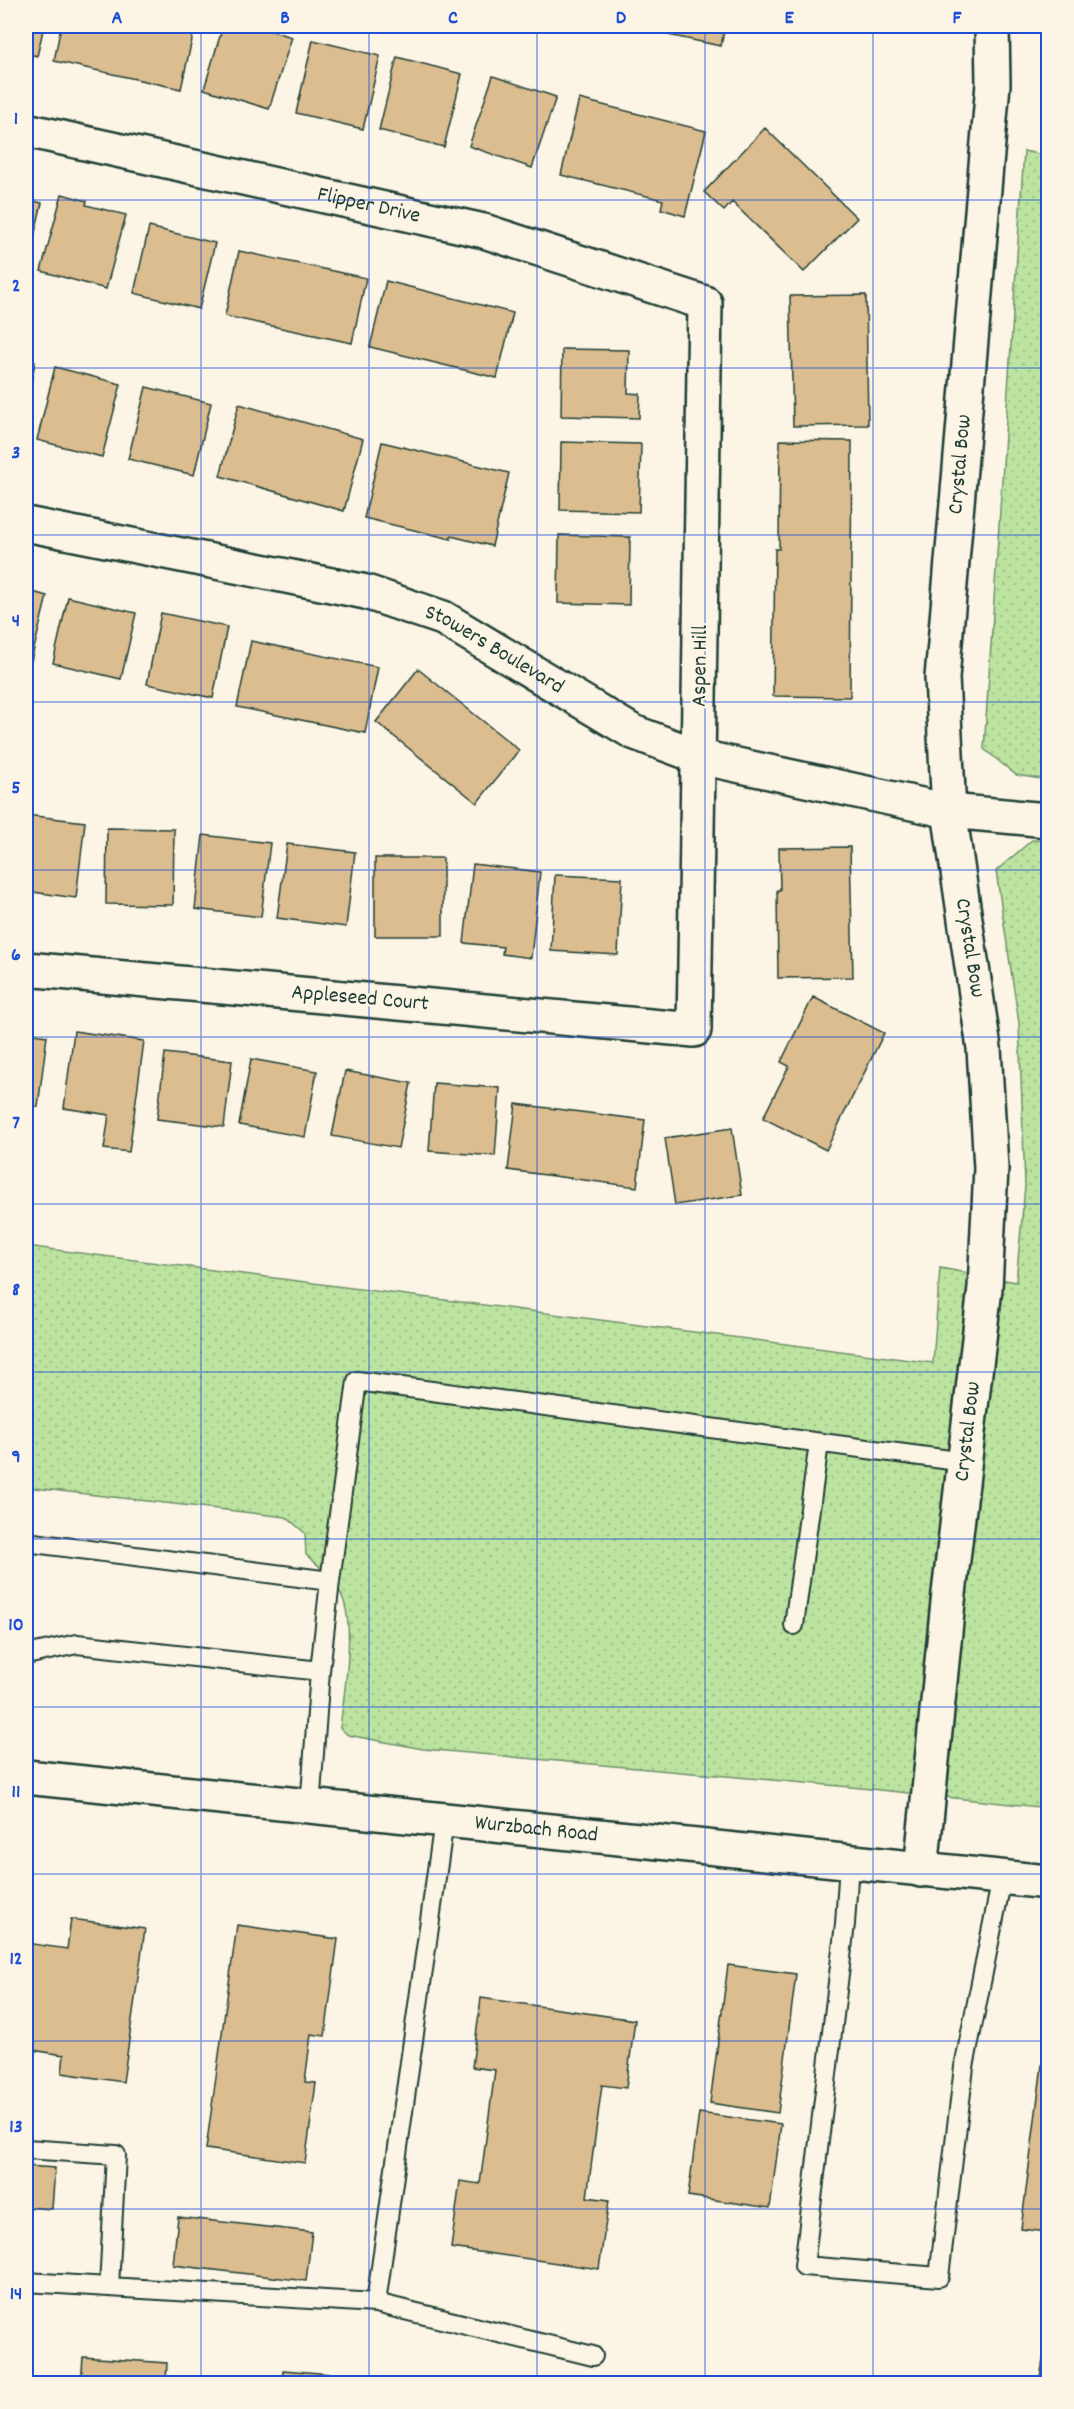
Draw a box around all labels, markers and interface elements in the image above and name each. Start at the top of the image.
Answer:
text: A [112,5,123,33]
text: B [280,5,290,33]
text: C [448,5,458,33]
text: D [616,5,627,33]
text: E [784,5,794,33]
text: F [953,5,963,33]
text: 1 [14,106,18,134]
street label: Flipper Drive [314,179,423,232]
text: 2 [12,273,20,301]
street label: Crystal Bow [941,413,980,516]
text: 3 [12,440,20,468]
street label: Stowers Boulevard [421,597,570,702]
text: 4 [12,608,20,636]
street label: Aspen Hill [685,625,717,707]
text: 5 [11,775,21,803]
street label: Crystal Bow [946,896,992,1000]
text: 6 [11,942,21,970]
street label: Appleseed Court [290,978,430,1020]
text: 7 [12,1110,20,1138]
text: 8 [12,1277,20,1305]
street label: Crystal Bow [947,1380,989,1483]
text: 9 [11,1444,21,1472]
text: 10 [8,1612,24,1640]
text: 11 [12,1779,20,1807]
street label: Wurzbach Road [473,1808,599,1851]
text: 12 [9,1946,23,1974]
text: 13 [9,2114,23,2142]
text: 14 [10,2281,22,2309]

